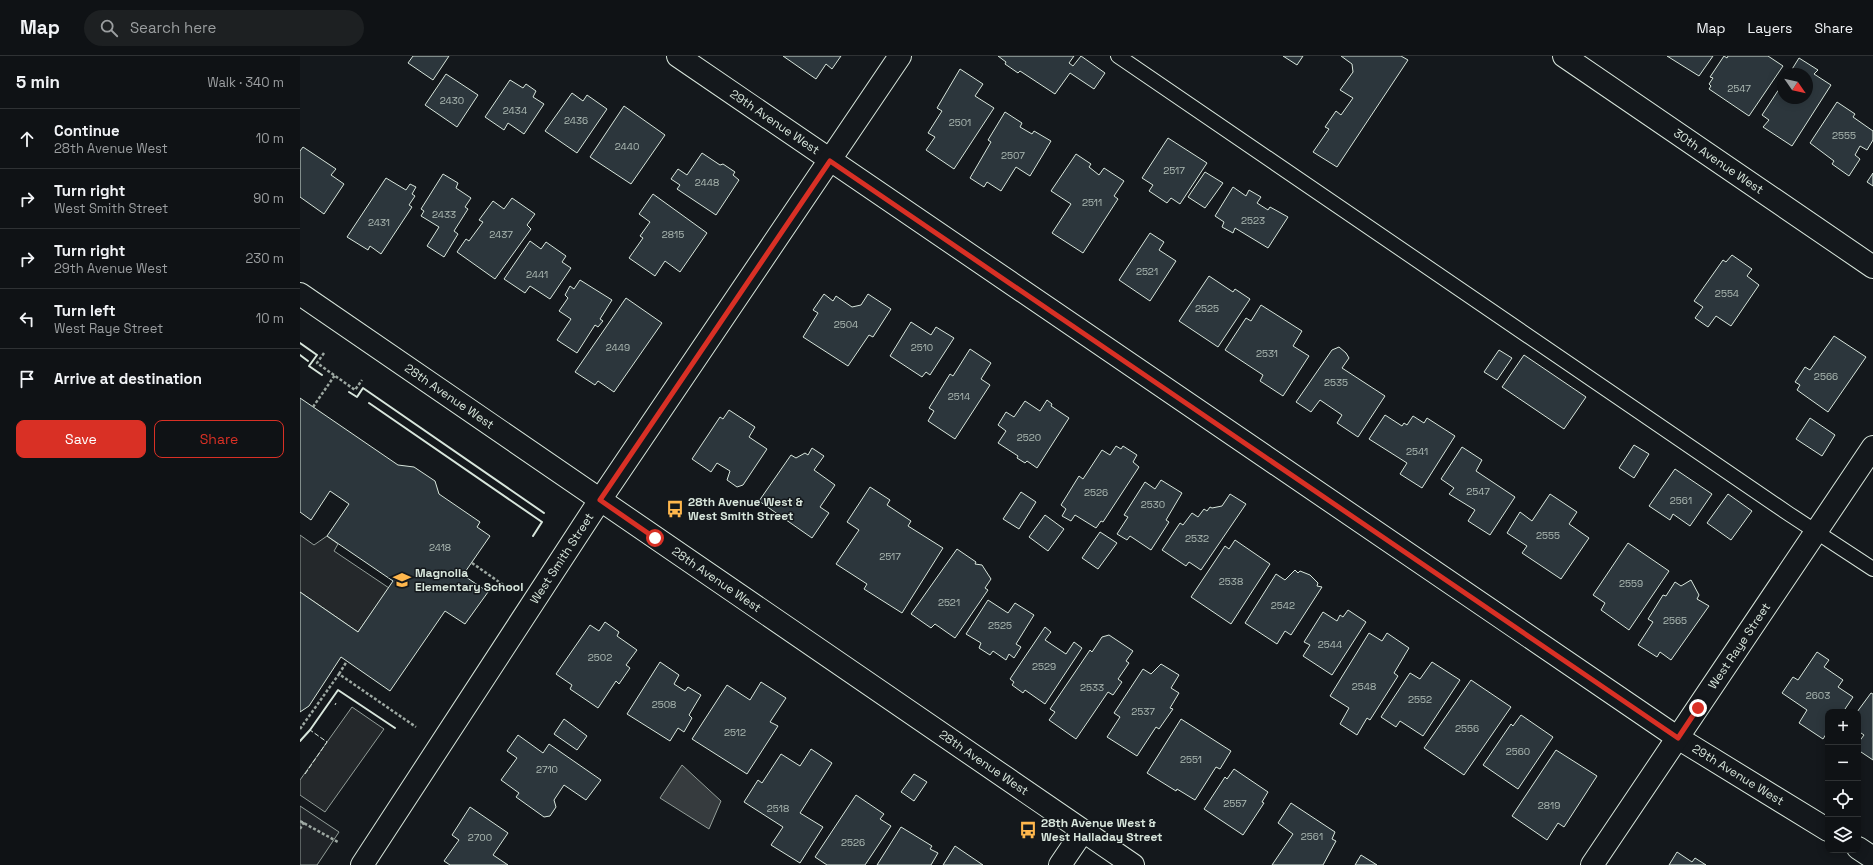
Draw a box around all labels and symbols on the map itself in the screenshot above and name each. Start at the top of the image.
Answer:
north arrow [1777,68,1813,104]
house number: 2547 [1727,82,1751,95]
street label: 29th Avenue West [727,86,823,158]
house number: 2430 [440,94,464,107]
house number: 2434 [503,104,527,117]
house number: 2436 [564,114,588,127]
house number: 2501 [949,116,971,129]
street label: 30th Avenue West [1670,125,1766,198]
house number: 2555 [1832,129,1856,142]
house number: 2440 [615,140,639,153]
house number: 2507 [1001,149,1025,162]
house number: 2517 [1163,164,1185,177]
house number: 2448 [695,176,719,189]
house number: 2511 [1082,196,1102,209]
house number: 2433 [432,208,456,221]
house number: 2523 [1241,214,1265,227]
house number: 2431 [368,216,390,229]
house number: 2437 [489,228,513,241]
house number: 2815 [662,228,684,241]
house number: 2521 [1136,265,1158,278]
house number: 2441 [526,268,548,281]
house number: 2554 [1715,287,1739,300]
house number: 2525 [1195,302,1219,315]
house number: 2504 [834,318,858,331]
house number: 2449 [606,341,630,354]
house number: 2510 [911,341,933,354]
house number: 2531 [1256,347,1278,360]
street label: 28th Avenue West [401,360,497,433]
house number: 2566 [1814,370,1838,383]
house number: 2535 [1324,376,1348,389]
house number: 2514 [948,390,970,403]
house number: 2520 [1017,431,1041,444]
house number: 2541 [1406,445,1428,458]
house number: 2547 [1466,485,1490,498]
house number: 2526 [1084,486,1108,499]
place label: 28th Avenue West & West Smith Street [688,494,803,524]
house number: 2561 [1670,494,1692,507]
house number: 2530 [1141,498,1165,511]
bus stop icon: 28th Avenue West & West Smith Street [665,499,685,519]
street label: West Smith Street [526,510,597,607]
route start [646,529,664,547]
house number: 2555 [1536,529,1560,542]
house number: 2532 [1185,532,1209,545]
house number: 2418 [429,541,451,554]
street label: 28th Avenue West [669,543,764,616]
house number: 2517 [879,550,901,563]
place label: Magnolia Elementary School [415,565,523,595]
school or university icon: Magnolia Elementary School [392,570,412,590]
house number: 2538 [1219,575,1243,588]
house number: 2559 [1619,577,1643,590]
house number: 2521 [938,596,960,609]
house number: 2542 [1271,599,1295,612]
street label: West Raye Street [1705,600,1774,692]
house number: 2565 [1663,614,1687,627]
house number: 2525 [988,619,1012,632]
house number: 2544 [1318,638,1342,651]
house number: 2502 [588,651,612,664]
house number: 2529 [1032,660,1056,673]
house number: 2548 [1352,680,1376,693]
house number: 2533 [1080,681,1104,694]
house number: 2603 [1806,689,1830,702]
house number: 2552 [1408,693,1432,706]
house number: 2508 [652,698,676,711]
route end [1689,699,1707,717]
house number: 2537 [1131,705,1155,718]
house number: 2556 [1455,722,1479,735]
house number: 2512 [724,726,746,739]
street label: 28th Avenue West [936,726,1032,799]
street label: 29th Avenue West [1689,741,1787,809]
house number: 2560 [1506,745,1530,758]
house number: 2551 [1180,753,1202,766]
house number: 2710 [536,763,558,776]
house number: 2557 [1223,797,1247,810]
house number: 2819 [1538,799,1560,812]
house number: 2518 [767,802,789,815]
place label: 28th Avenue West & West Halladay Street [1041,815,1163,845]
bus stop icon: 28th Avenue West & West Halladay Street [1018,820,1038,840]
house number: 2561 [1301,830,1323,843]
house number: 2700 [468,831,492,844]
house number: 2526 [841,836,865,849]

